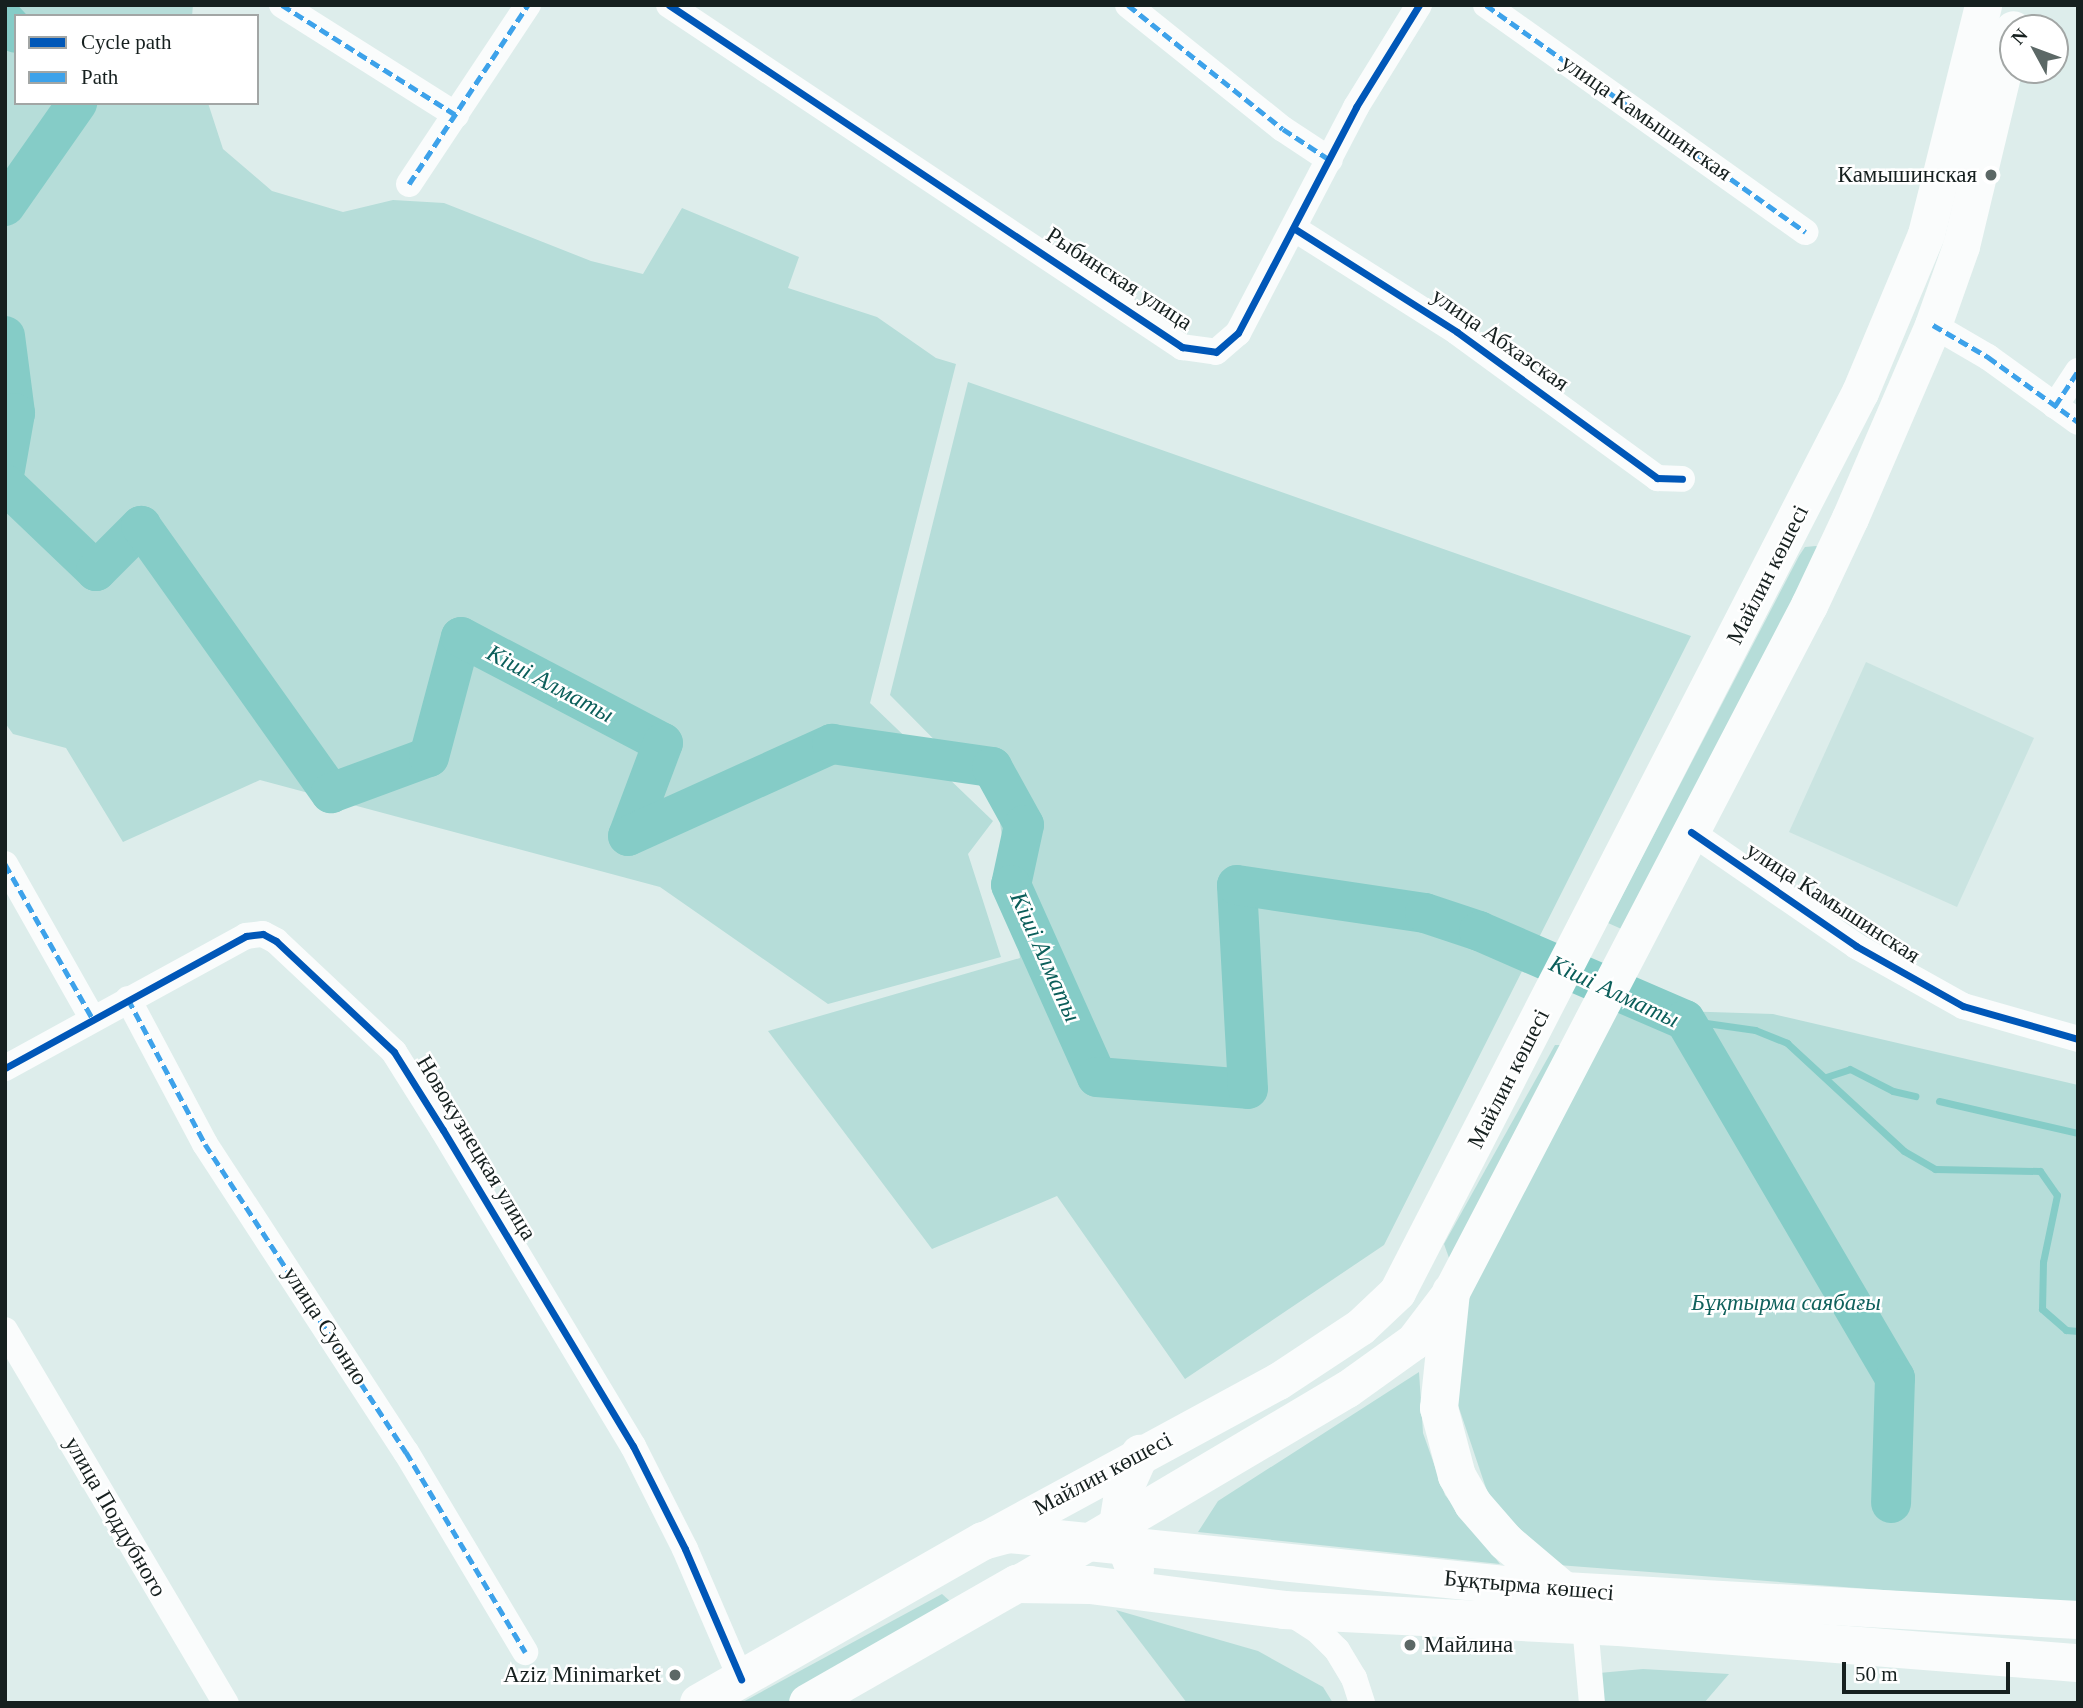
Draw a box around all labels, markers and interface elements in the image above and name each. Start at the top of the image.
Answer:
legend [14,14,259,105]
north arrow [1999,14,2069,84]
text: N [2007,24,2032,48]
text: Cycle path [81,30,171,54]
street label: улица Камышинская [1555,49,1737,187]
text: Path [81,65,118,89]
place label: Камышинская [1838,161,1977,189]
marker: Камышинская [1983,167,1999,183]
street label: Рыбинская улица [1041,221,1197,337]
street label: улица Абхазская [1426,282,1574,398]
street label: Майлин көшесі [1721,501,1815,649]
water label: Кіші Алматы [482,639,618,729]
street label: улица Камышинская [1741,836,1925,970]
water label: Кіші Алматы [1003,887,1087,1027]
water label: Кіші Алматы [1545,949,1683,1035]
street label: Майлин көшесі [1462,1005,1556,1153]
street label: Новокузнецкая улица [410,1051,542,1245]
street label: улица Суонио [276,1262,374,1390]
park label: Бұқтырма саябағы [1691,1289,1881,1317]
street label: Майлин көшесі [1029,1426,1177,1522]
street label: улица Поддубного [58,1432,172,1602]
street label: Бұқтырма көшесі [1443,1565,1615,1607]
place label: Майлина [1424,1631,1513,1659]
marker: Майлина [1402,1637,1418,1653]
scale bar [1845,1648,2013,1692]
place label: Aziz Minimarket [503,1661,661,1689]
text: 50 m [1855,1662,1898,1686]
marker: Aziz Minimarket [667,1667,683,1683]

